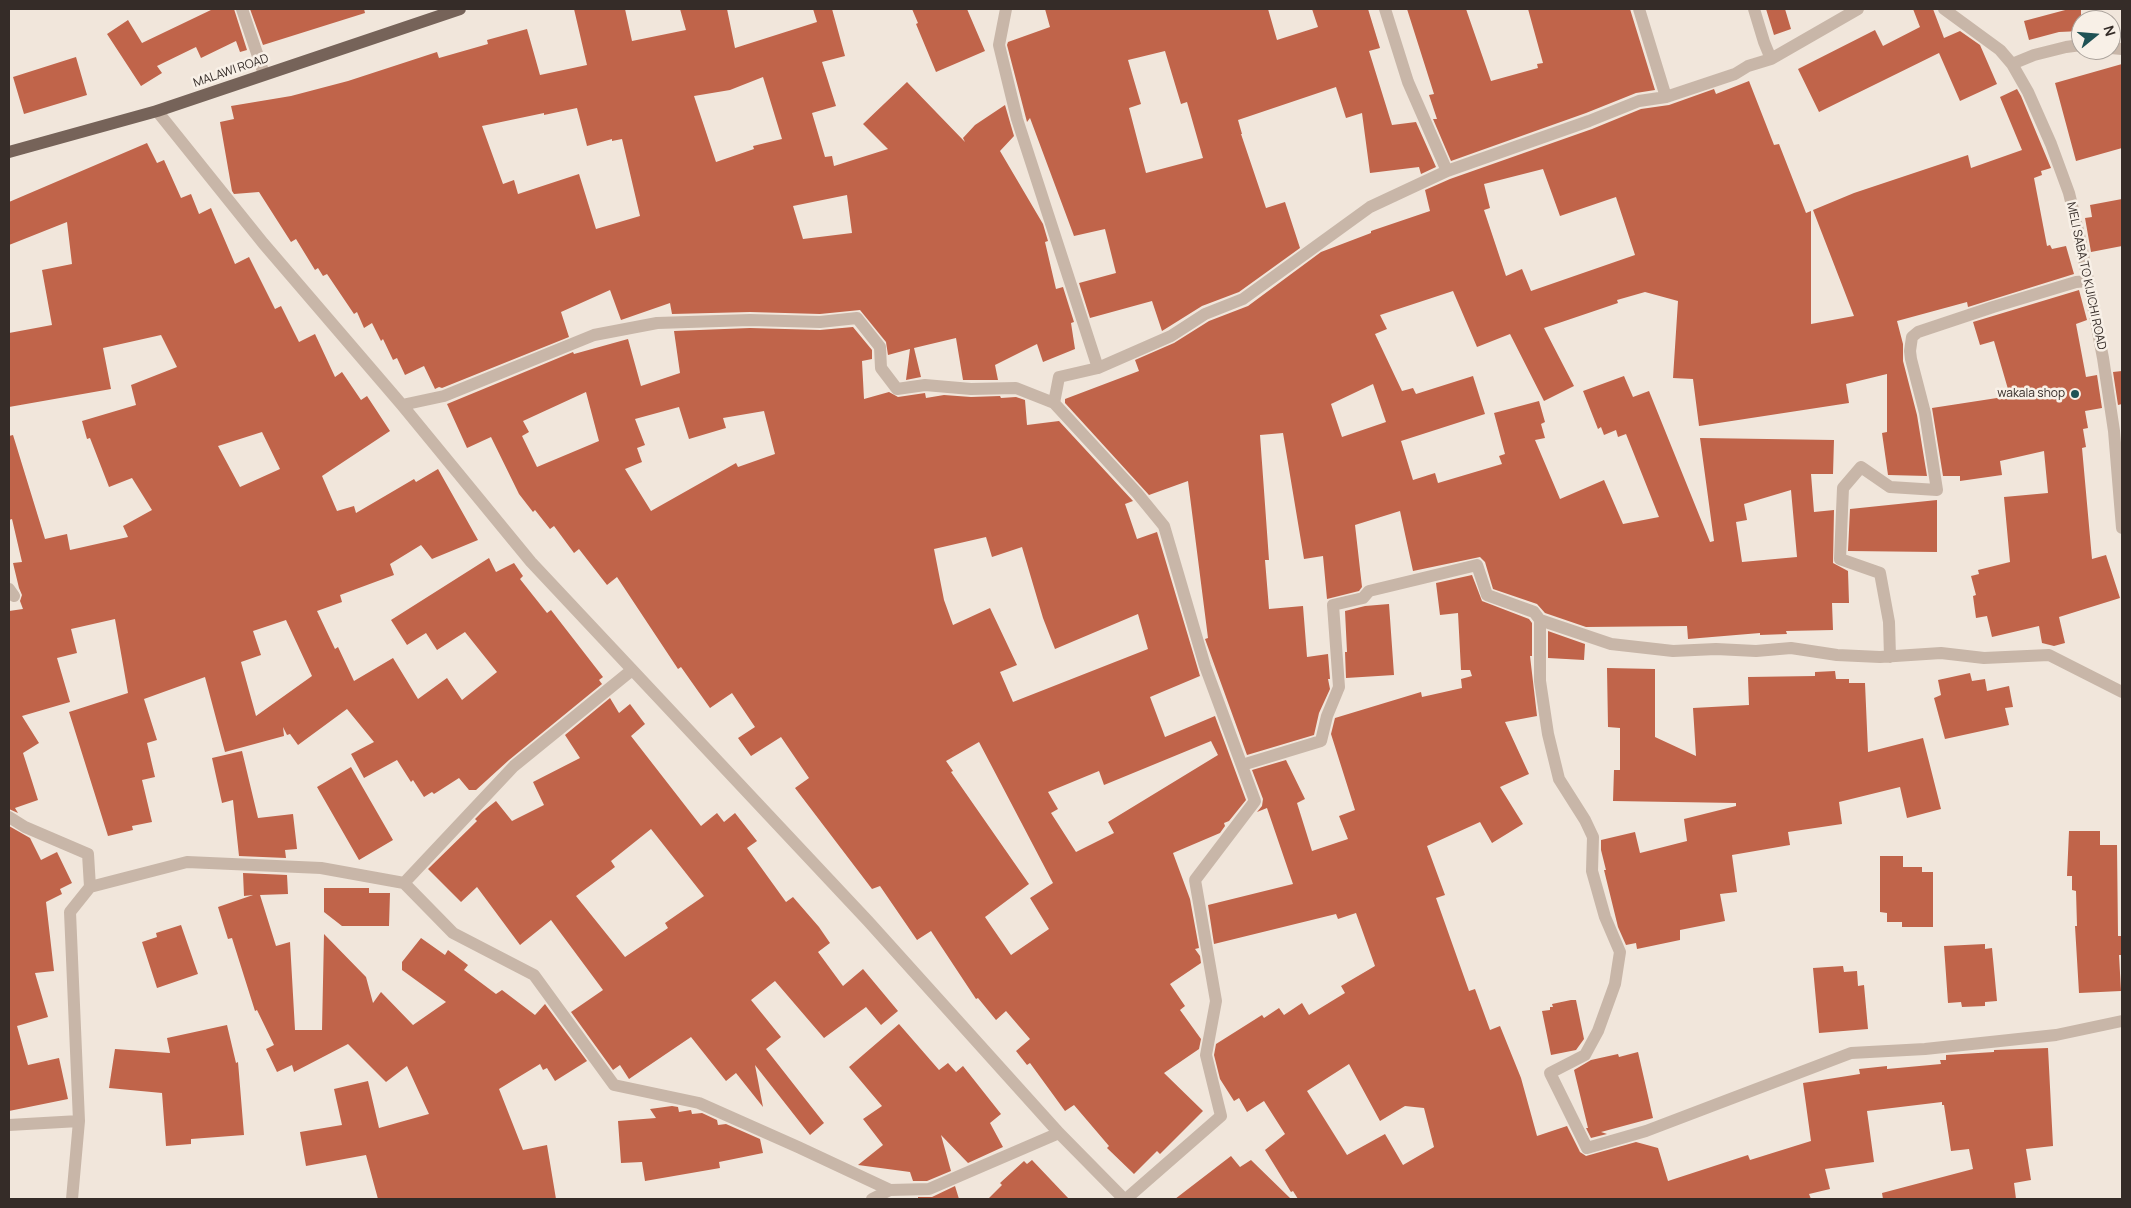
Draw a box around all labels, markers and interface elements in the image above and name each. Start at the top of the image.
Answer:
north arrow [2071,10,2121,60]
text: N [2099,23,2120,38]
street label: MALAWI ROAD [191,51,271,91]
street label: MELI SABA TO KIJICHI ROAD [2063,201,2109,351]
place label: wakala shop [1997,387,2065,401]
marker: wakala shop [2069,388,2081,400]

